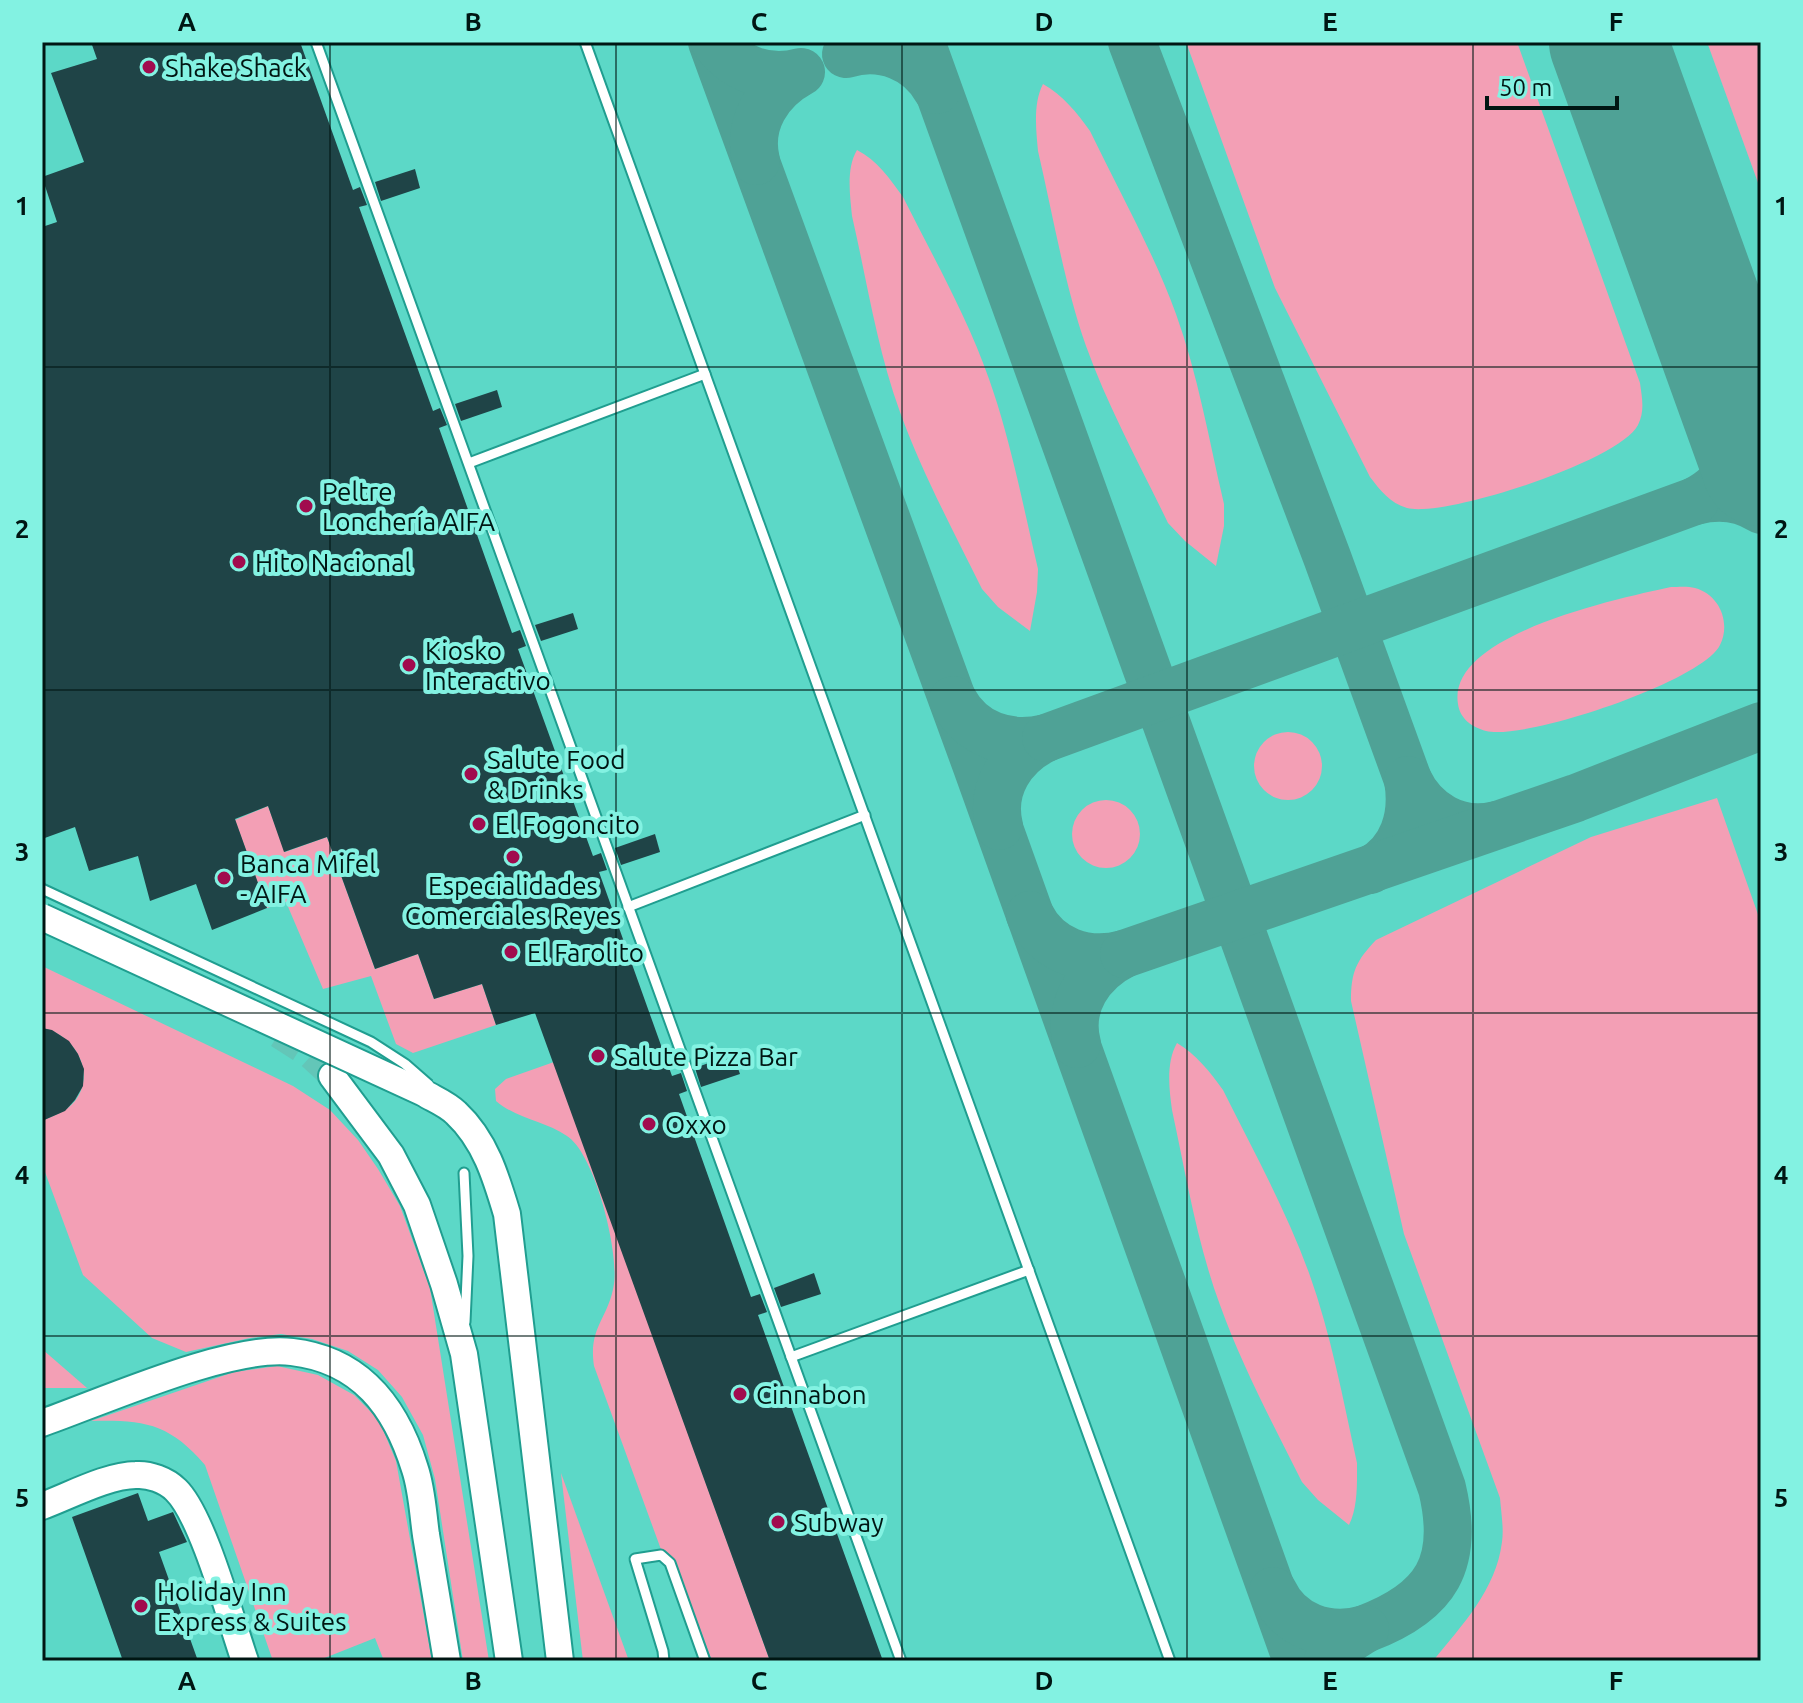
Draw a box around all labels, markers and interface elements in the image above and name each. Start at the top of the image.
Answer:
text: A [178,7,197,36]
text: B [464,7,482,36]
text: C [751,7,768,36]
text: D [1035,7,1053,36]
text: E [1322,7,1338,36]
text: F [1609,7,1623,36]
place label: Shake Shack [165,53,307,82]
marker: Shake Shack [140,58,158,76]
scale bar [1487,60,1617,110]
text: 50 m [1499,74,1552,101]
text: 1 [15,191,29,220]
text: 1 [1774,191,1788,220]
place label: Peltre Lonchería AIFA [322,477,495,536]
marker: Peltre Lonchería AIFA [297,497,315,515]
text: 2 [15,514,29,543]
text: 2 [1774,514,1788,543]
place label: Hito Nacional [255,548,412,577]
marker: Hito Nacional [230,553,248,571]
place label: Kiosko Interactivo [425,636,551,695]
marker: Kiosko Interactivo [400,656,418,674]
place label: Salute Food & Drinks [487,745,625,804]
marker: Salute Food & Drinks [462,765,480,783]
place label: El Fogoncito [495,810,640,839]
marker: El Fogoncito [470,815,488,833]
text: 3 [15,837,29,866]
text: 3 [1774,837,1788,866]
marker: Especialidades Comerciales Reyes [504,848,522,866]
place label: Banca Mifel - AIFA [240,849,376,908]
marker: Banca Mifel - AIFA [215,869,233,887]
place label: Especialidades Comerciales Reyes [405,871,621,930]
place label: El Farolito [527,938,644,967]
marker: El Farolito [502,943,520,961]
place label: Salute Pizza Bar [614,1042,798,1071]
marker: Salute Pizza Bar [589,1047,607,1065]
place label: Oxxo [665,1110,727,1139]
marker: Oxxo [640,1115,658,1133]
text: 4 [15,1160,29,1189]
text: 4 [1774,1160,1788,1189]
place label: Cinnabon [756,1380,867,1409]
marker: Cinnabon [731,1385,749,1403]
text: 5 [15,1483,29,1512]
text: 5 [1774,1483,1788,1512]
place label: Subway [794,1508,884,1537]
marker: Subway [769,1513,787,1531]
place label: Holiday Inn Express & Suites [157,1577,346,1636]
marker: Holiday Inn Express & Suites [132,1597,150,1615]
text: A [178,1666,197,1695]
text: B [464,1666,482,1695]
text: C [751,1666,768,1695]
text: D [1035,1666,1053,1695]
text: E [1322,1666,1338,1695]
text: F [1609,1666,1623,1695]

